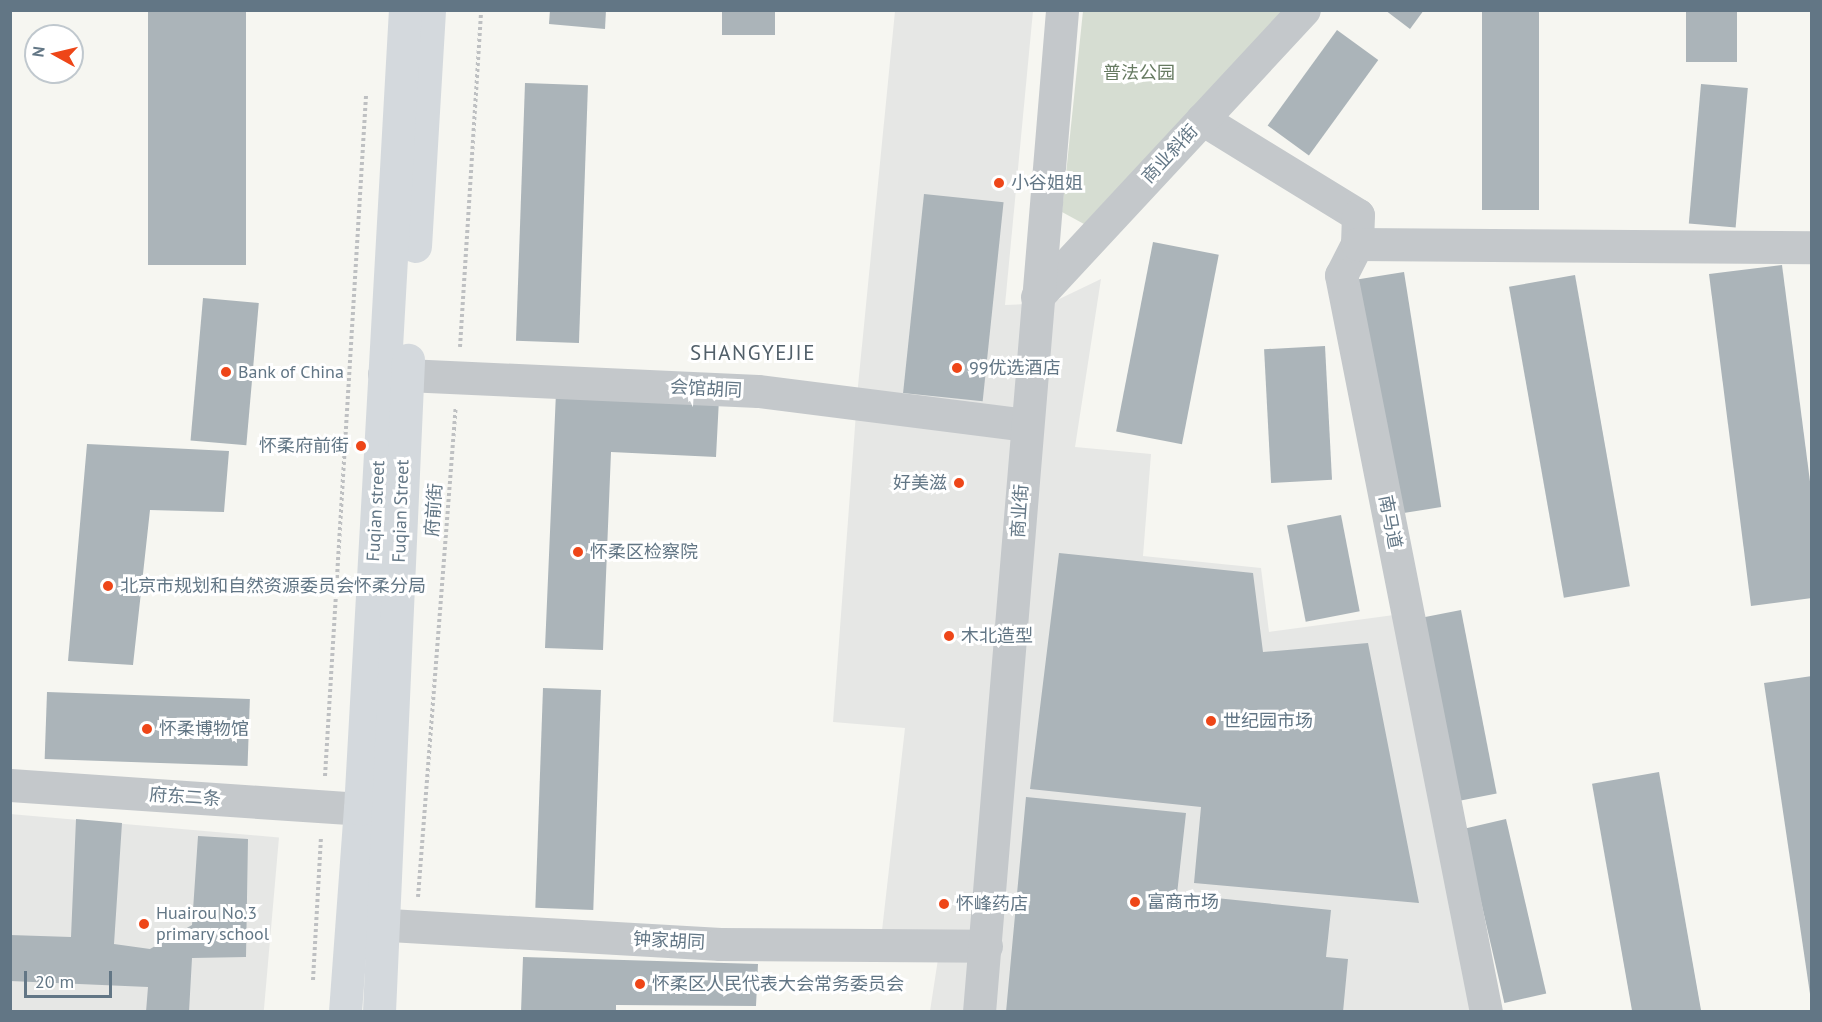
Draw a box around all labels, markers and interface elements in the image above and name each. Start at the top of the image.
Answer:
north arrow [24,24,84,84]
text: N [28,45,49,58]
park label: 普法公园 [1103,62,1175,84]
street label: 商业斜街 [1138,120,1202,188]
place label: 小谷姐姐 [1011,172,1083,194]
marker: 小谷姐姐 [992,176,1006,190]
district label: SHANGYEJIE [690,340,816,366]
place label: 99优选酒店 [969,357,1061,379]
place label: Bank of China [238,361,344,383]
marker: 99优选酒店 [950,361,964,375]
marker: Bank of China [219,365,233,379]
street label: 会馆胡同 [669,376,743,402]
place label: 怀柔府前街 [259,435,349,457]
marker: 怀柔府前街 [354,439,368,453]
street label: Fuqian Street [388,459,414,563]
street label: Fuqian street [363,460,389,562]
place label: 好美滋 [893,472,947,494]
marker: 好美滋 [952,476,966,490]
street label: 府前街 [421,482,447,538]
street label: 商业街 [1007,483,1033,539]
street label: 南马道 [1374,493,1406,551]
place label: 怀柔区检察院 [590,541,698,563]
marker: 怀柔区检察院 [571,545,585,559]
place label: 北京市规划和自然资源委员会怀柔分局 [120,575,426,597]
marker: 北京市规划和自然资源委员会怀柔分局 [101,579,115,593]
place label: 木北造型 [961,625,1033,647]
marker: 木北造型 [942,629,956,643]
place label: 世纪园市场 [1223,710,1313,732]
marker: 世纪园市场 [1204,714,1218,728]
place label: 怀柔博物馆 [159,718,249,740]
marker: 怀柔博物馆 [140,722,154,736]
street label: 府东二条 [148,784,222,810]
place label: 富商市场 [1147,891,1219,913]
place label: 怀峰药店 [956,893,1028,915]
marker: 富商市场 [1128,895,1142,909]
marker: 怀峰药店 [937,897,951,911]
place label: Huairou No.3 primary school [156,903,270,946]
marker: Huairou No.3 primary school [137,917,151,931]
street label: 钟家胡同 [632,928,706,954]
scale bar [27,959,116,997]
text: 20 m [35,970,74,993]
place label: 怀柔区人民代表大会常务委员会 [652,973,904,995]
marker: 怀柔区人民代表大会常务委员会 [633,977,647,991]

